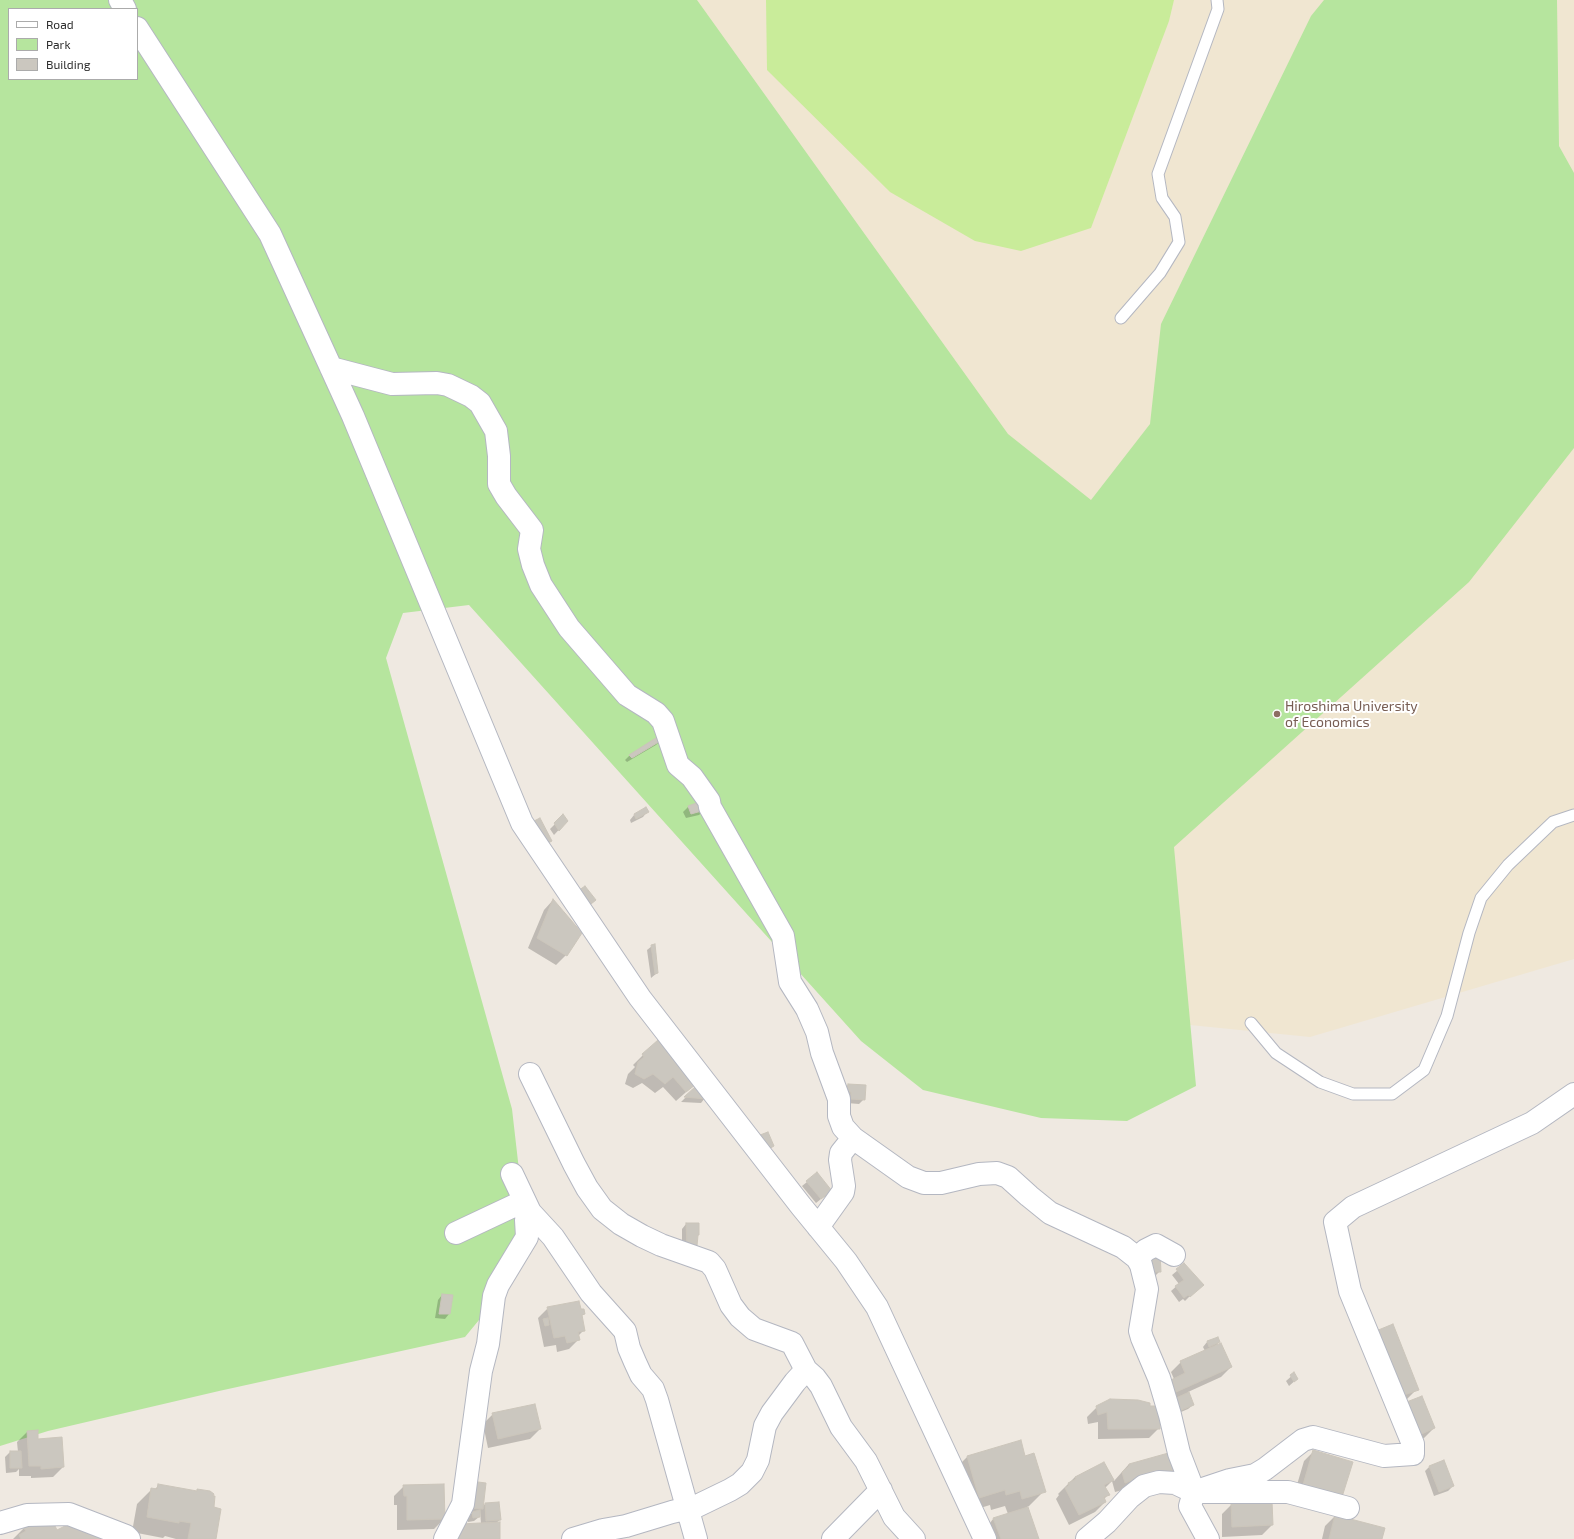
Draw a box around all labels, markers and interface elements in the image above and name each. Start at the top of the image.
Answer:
legend [8,8,138,80]
text: Road [46,17,74,31]
text: Park [46,37,71,51]
text: Building [46,57,90,71]
place label: Hiroshima University of Economics [1285,698,1418,730]
marker: Hiroshima University of Economics [1272,709,1282,719]

